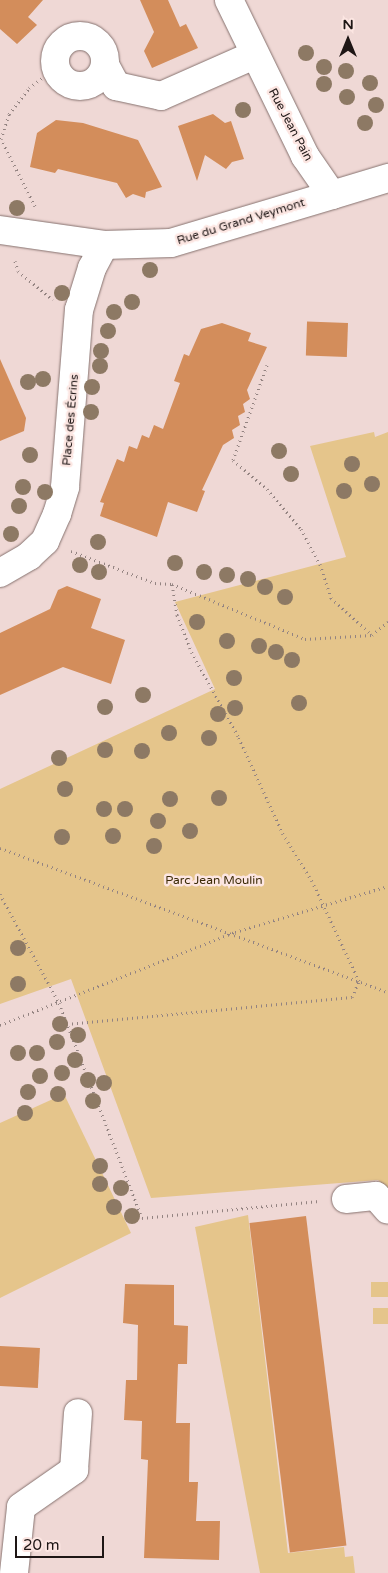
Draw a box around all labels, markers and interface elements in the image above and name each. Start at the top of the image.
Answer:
north arrow [323,15,373,65]
text: N [342,16,354,33]
street label: Rue Jean Pain [265,86,315,164]
street label: Rue du Grand Veymont [175,196,307,248]
street label: Place des Écrins [60,374,82,466]
park label: Parc Jean Moulin [165,874,263,888]
scale bar [18,1526,106,1558]
text: 20 m [23,1536,60,1554]

